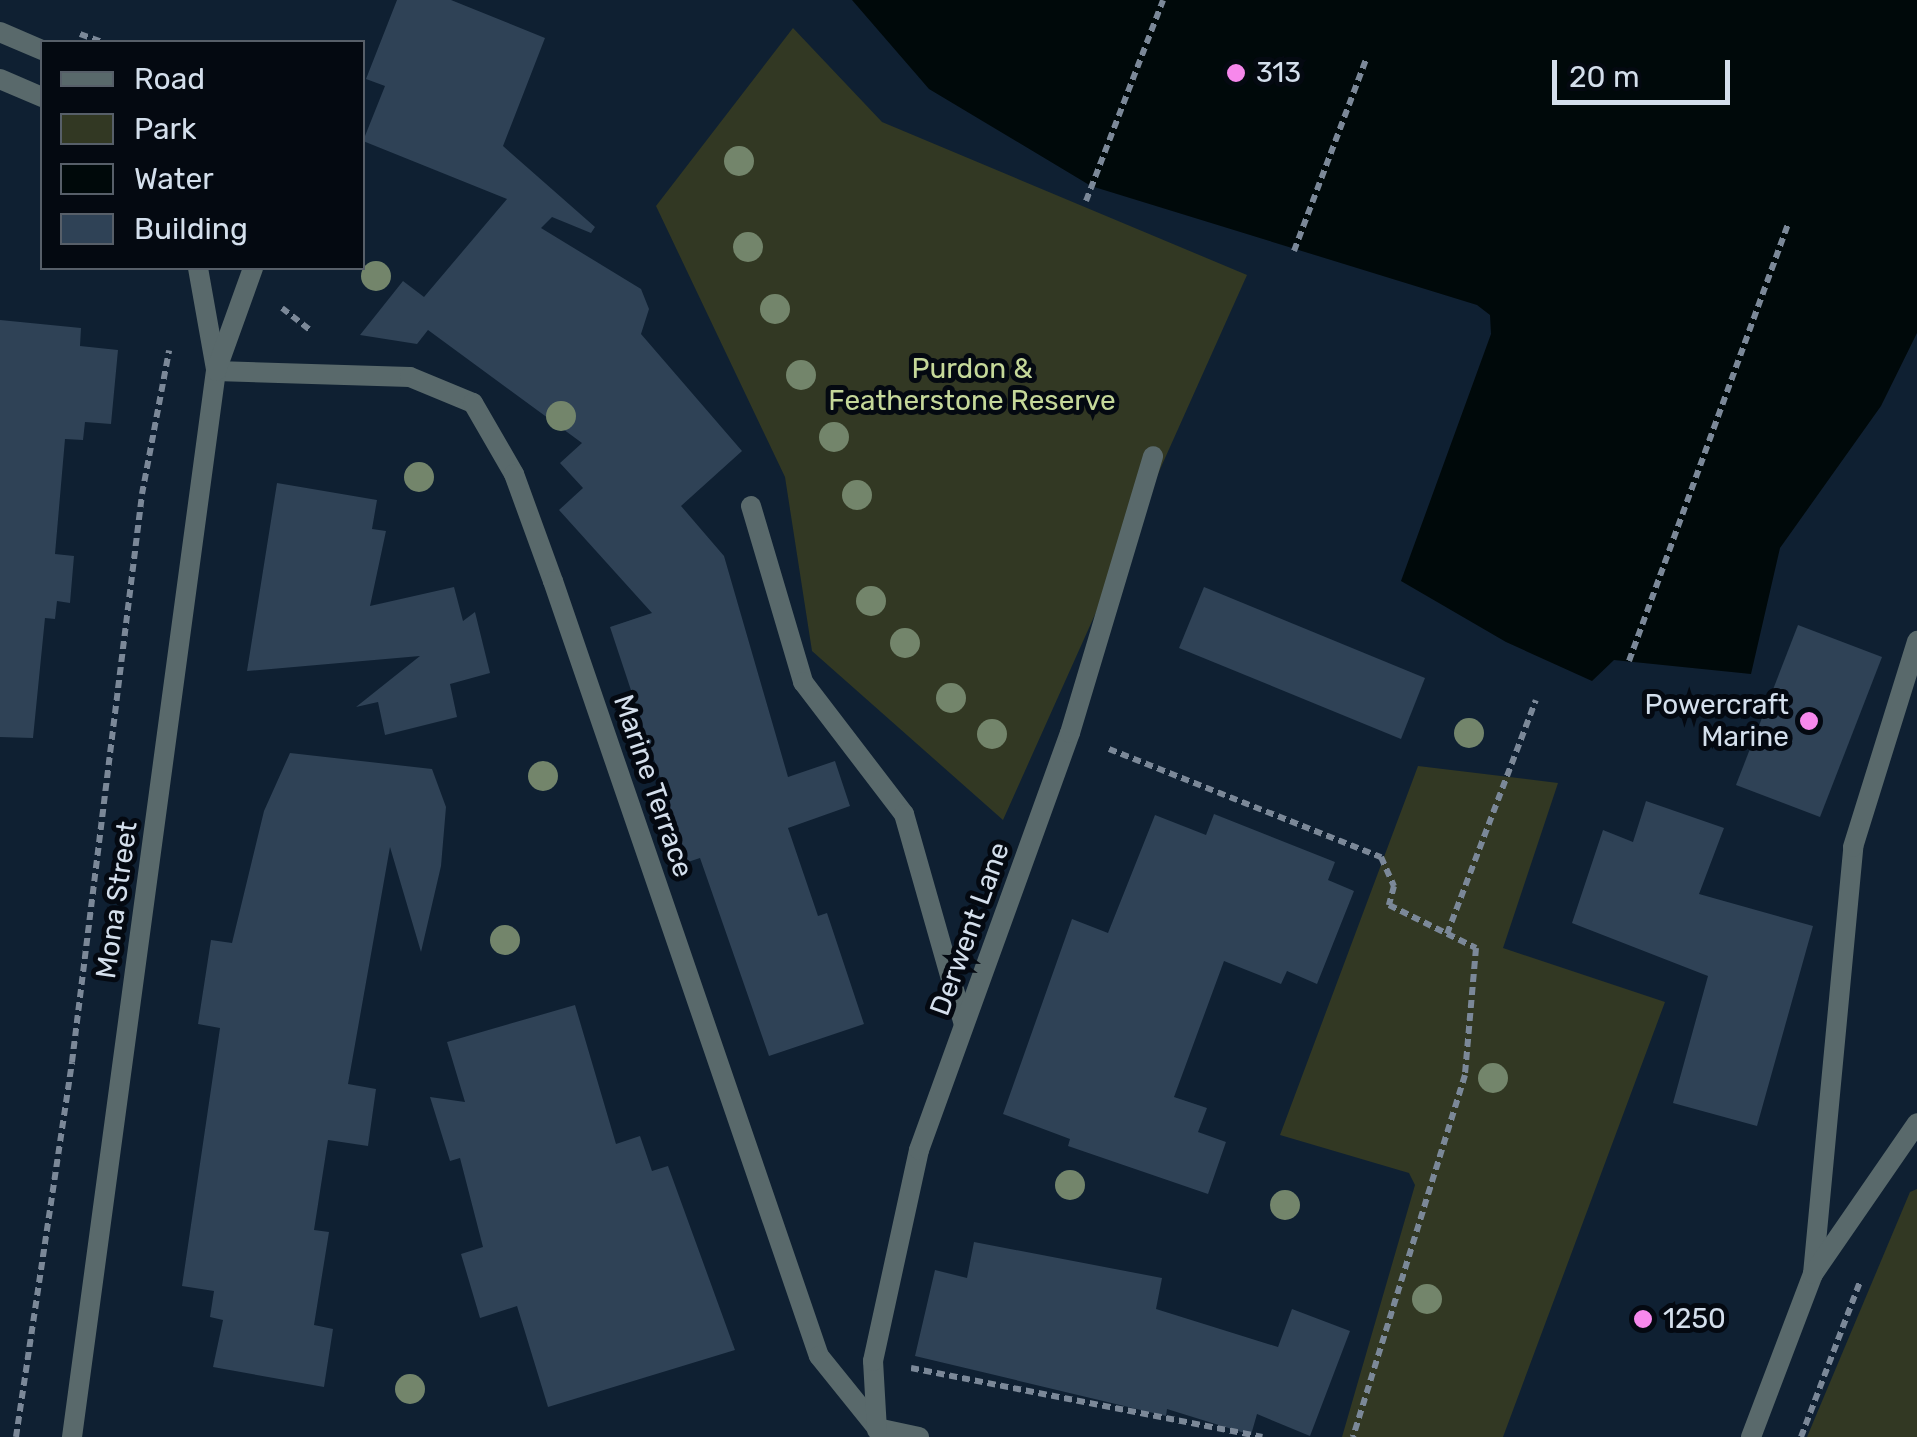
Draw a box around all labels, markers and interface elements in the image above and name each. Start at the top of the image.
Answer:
legend [40,40,365,270]
scale bar [1557,40,1734,102]
place label: 313 [1256,56,1301,90]
text: 20 m [1569,59,1640,95]
text: Road [134,61,205,97]
marker: 313 [1225,62,1247,84]
text: Park [134,111,196,147]
text: Water [134,161,214,197]
text: Building [134,211,248,247]
park label: Purdon & Featherstone Reserve [828,352,1116,418]
place label: Powercraft Marine [1644,688,1789,754]
street label: Marine Terrace [606,690,700,882]
marker: Powercraft Marine [1798,710,1820,732]
street label: Mona Street [89,819,145,981]
street label: Derwent Lane [923,838,1017,1020]
place label: 1250 [1663,1302,1726,1336]
marker: 1250 [1632,1308,1654,1330]

